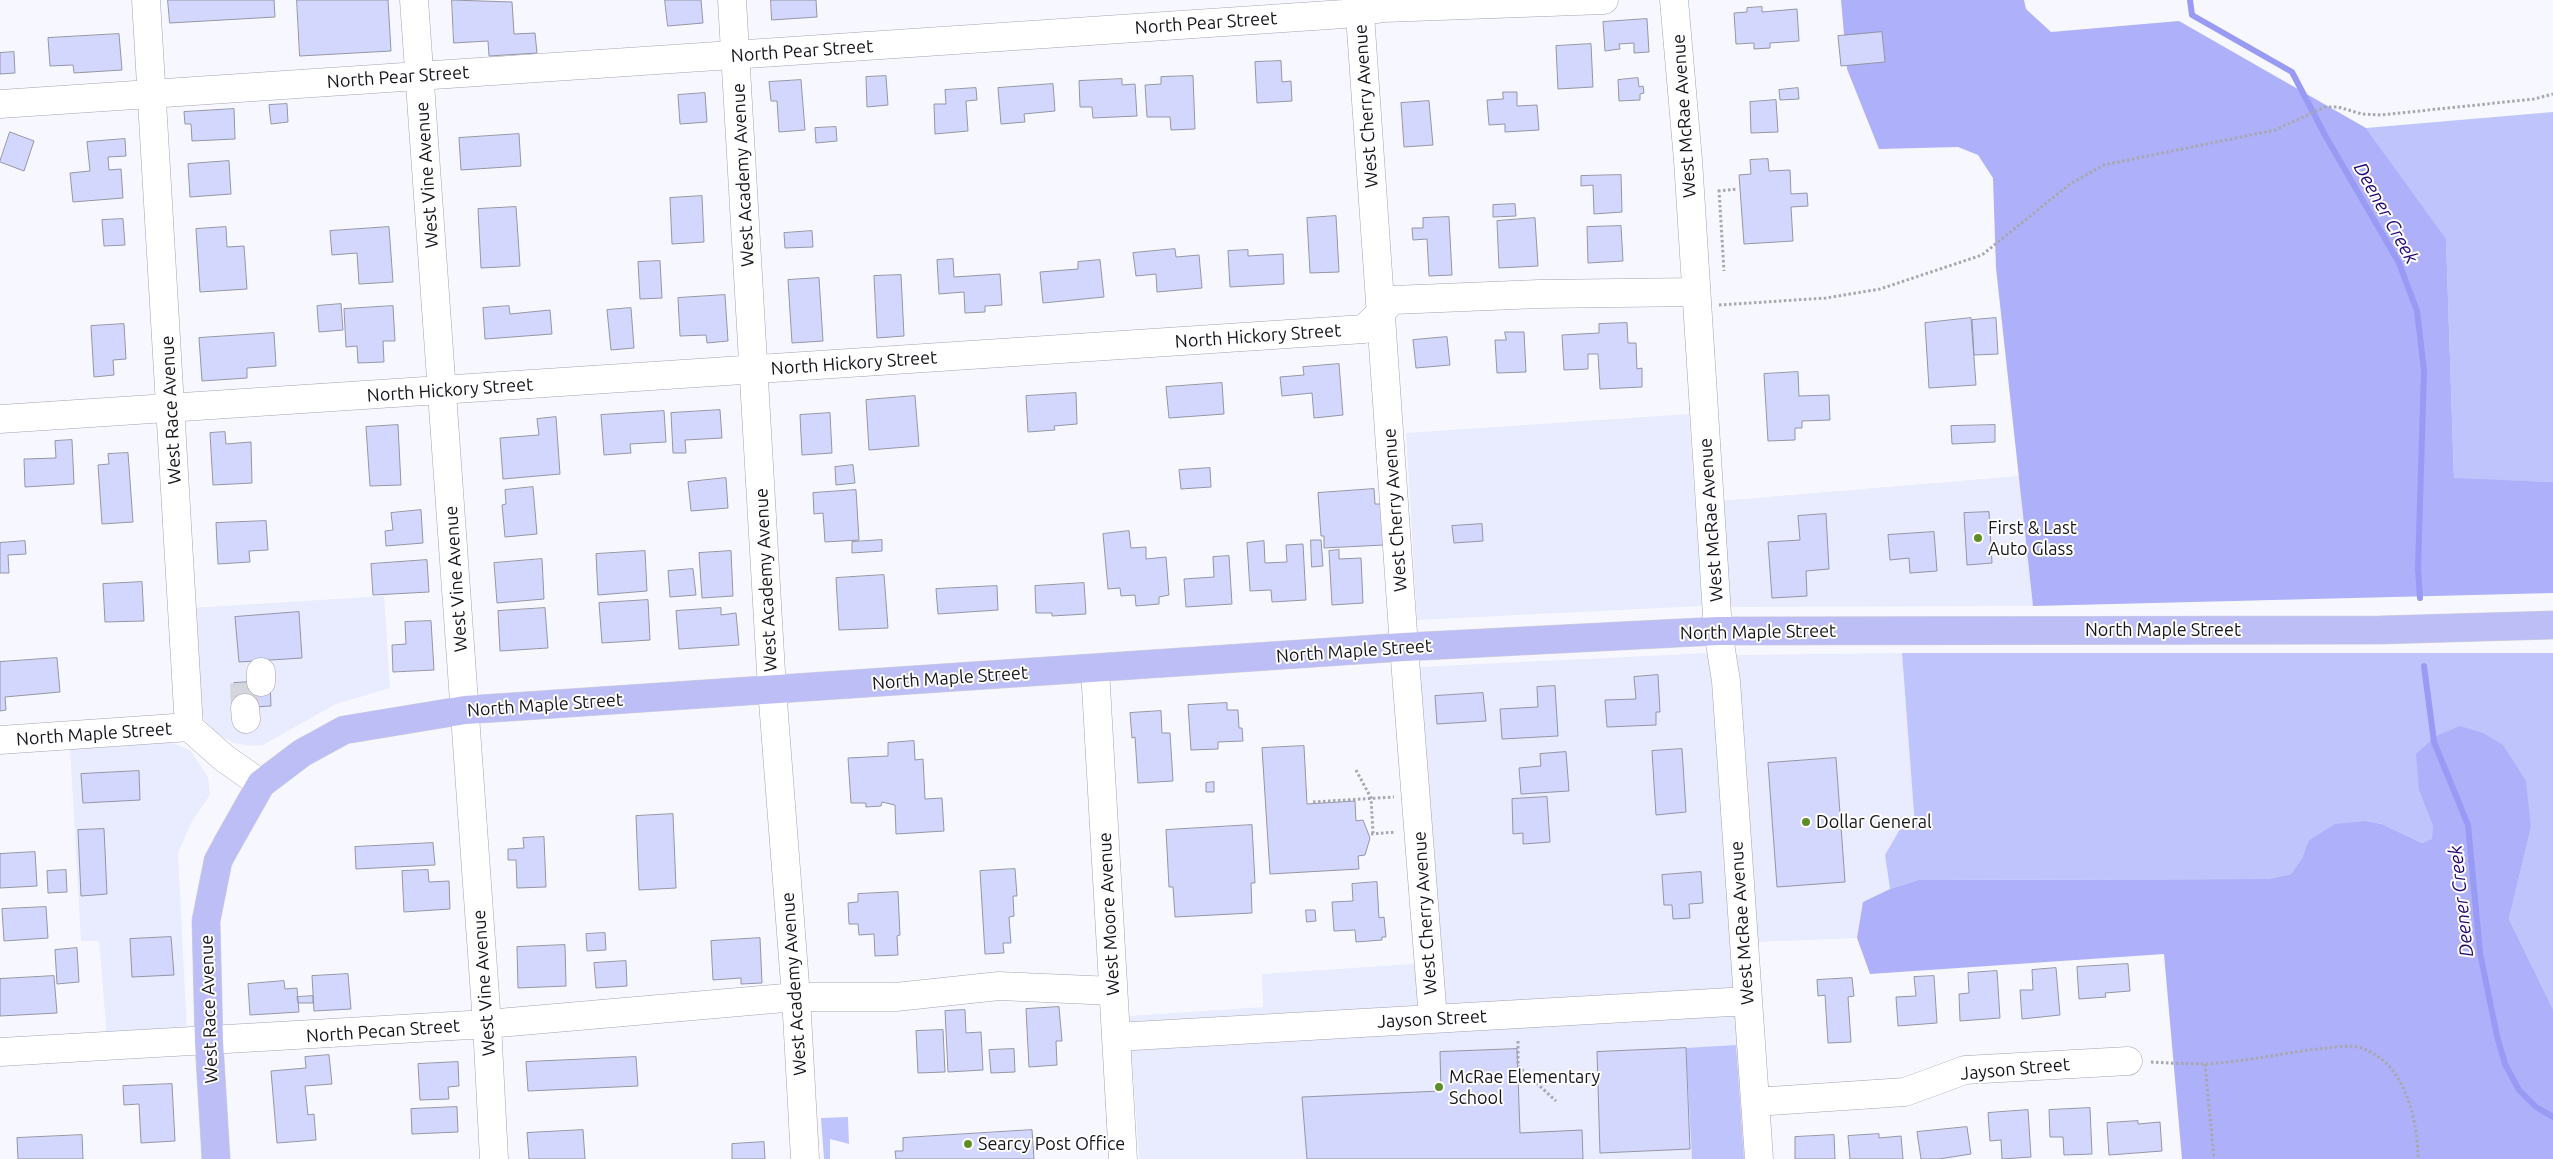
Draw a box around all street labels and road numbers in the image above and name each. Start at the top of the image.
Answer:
street label: North Pear Street [1134,7,1278,39]
street label: West Cherry Avenue [1350,23,1382,189]
street label: West McRae Avenue [1667,33,1701,199]
street label: North Pear Street [730,35,874,67]
street label: North Pear Street [326,61,470,93]
street label: West Academy Avenue [727,83,759,267]
street label: West Vine Avenue [411,101,443,249]
street label: North Hickory Street [1174,319,1342,353]
street label: West Race Avenue [156,335,186,485]
street label: North Hickory Street [770,346,938,380]
street label: North Hickory Street [366,373,534,407]
street label: West Cherry Avenue [1379,427,1411,593]
street label: West McRae Avenue [1694,437,1728,603]
street label: West Academy Avenue [750,488,782,672]
street label: West Vine Avenue [440,505,472,653]
street label: North Maple Street [2085,619,2241,641]
street label: North Maple Street [1680,620,1836,644]
street label: North Maple Street [1275,635,1433,667]
street label: North Maple Street [871,662,1029,694]
street label: North Maple Street [466,689,624,721]
street label: North Maple Street [15,718,173,750]
street label: West Cherry Avenue [1409,830,1441,996]
street label: West Moore Avenue [1094,832,1124,996]
street label: West McRae Avenue [1725,840,1759,1006]
street label: West Academy Avenue [777,891,811,1077]
street label: West Vine Avenue [468,909,500,1057]
street label: West Race Avenue [196,934,222,1084]
street label: Jayson Street [1377,1005,1487,1033]
street label: North Pecan Street [305,1015,461,1047]
street label: Jayson Street [1959,1053,2071,1085]

